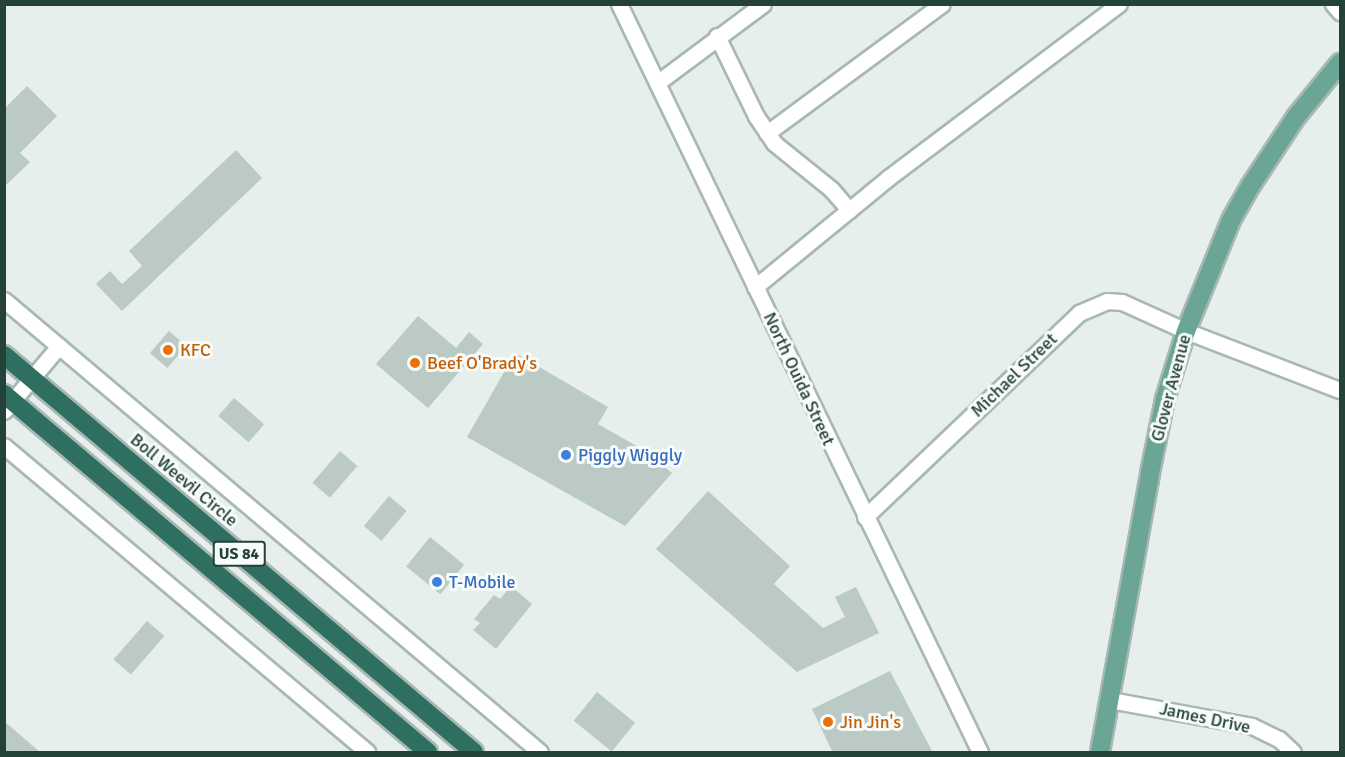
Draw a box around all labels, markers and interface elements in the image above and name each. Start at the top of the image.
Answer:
street label: North Ouida Street [759,309,839,449]
street label: Michael Street [966,328,1062,422]
street label: Glover Avenue [1146,332,1196,444]
place label: KFC [180,339,211,361]
marker: KFC [161,343,175,357]
place label: Beef O'Brady's [427,352,537,374]
marker: Beef O'Brady's [408,356,422,370]
street label: Boll Weevil Circle [126,429,242,531]
place label: Piggly Wiggly [578,444,682,466]
marker: Piggly Wiggly [559,448,573,462]
road number: US 84 [212,541,266,567]
place label: T-Mobile [449,571,516,593]
marker: T-Mobile [430,575,444,589]
street label: James Drive [1158,698,1252,738]
place label: Jin Jin's [840,711,901,733]
marker: Jin Jin's [821,715,835,729]

